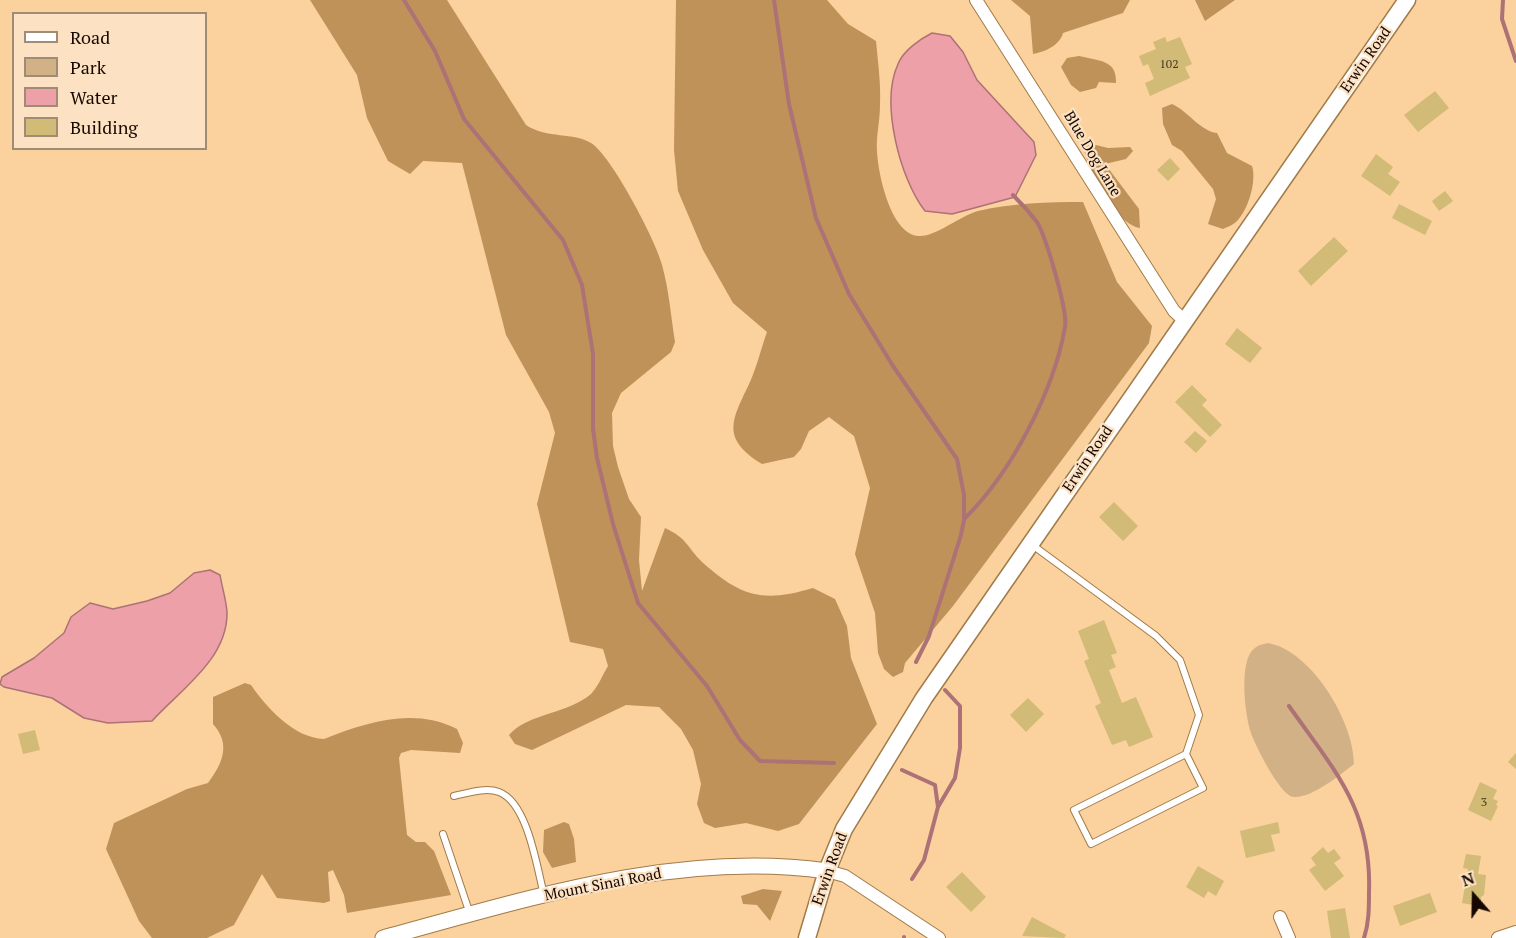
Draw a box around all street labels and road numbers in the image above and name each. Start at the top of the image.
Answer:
street label: Erwin Road [1337,24,1395,96]
street label: Blue Dog Lane [1059,108,1125,200]
street label: Erwin Road [1059,422,1117,496]
street label: Erwin Road [809,830,851,908]
street label: Mount Sinai Road [543,865,663,905]

